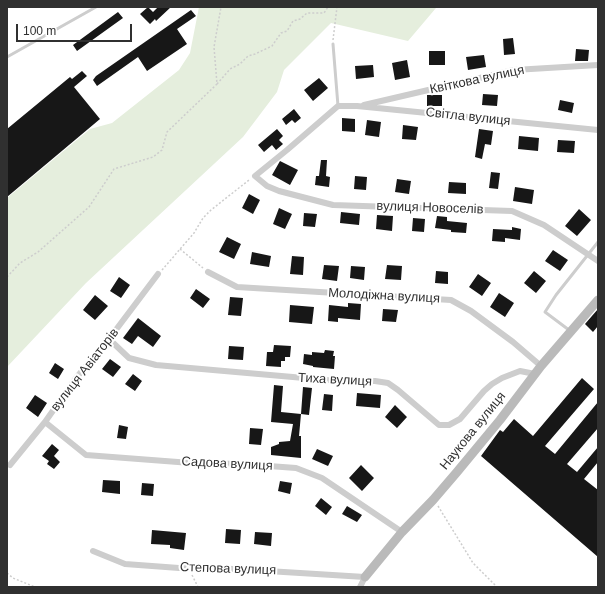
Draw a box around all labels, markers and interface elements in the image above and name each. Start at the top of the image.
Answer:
scale bar [18,16,134,42]
text: 100 m [23,24,56,38]
street label: Квіткова вулиця [428,62,526,98]
street label: Світла вулиця [425,105,511,129]
street label: вулиця Новоселів [376,198,484,218]
street label: Молодіжна вулиця [328,285,440,307]
street label: вулиця Авіаторів [48,325,122,415]
street label: Тиха вулиця [298,370,372,390]
street label: Наукова вулиця [437,389,509,473]
street label: Садова вулиця [181,454,273,474]
street label: Степова вулиця [180,560,276,578]

